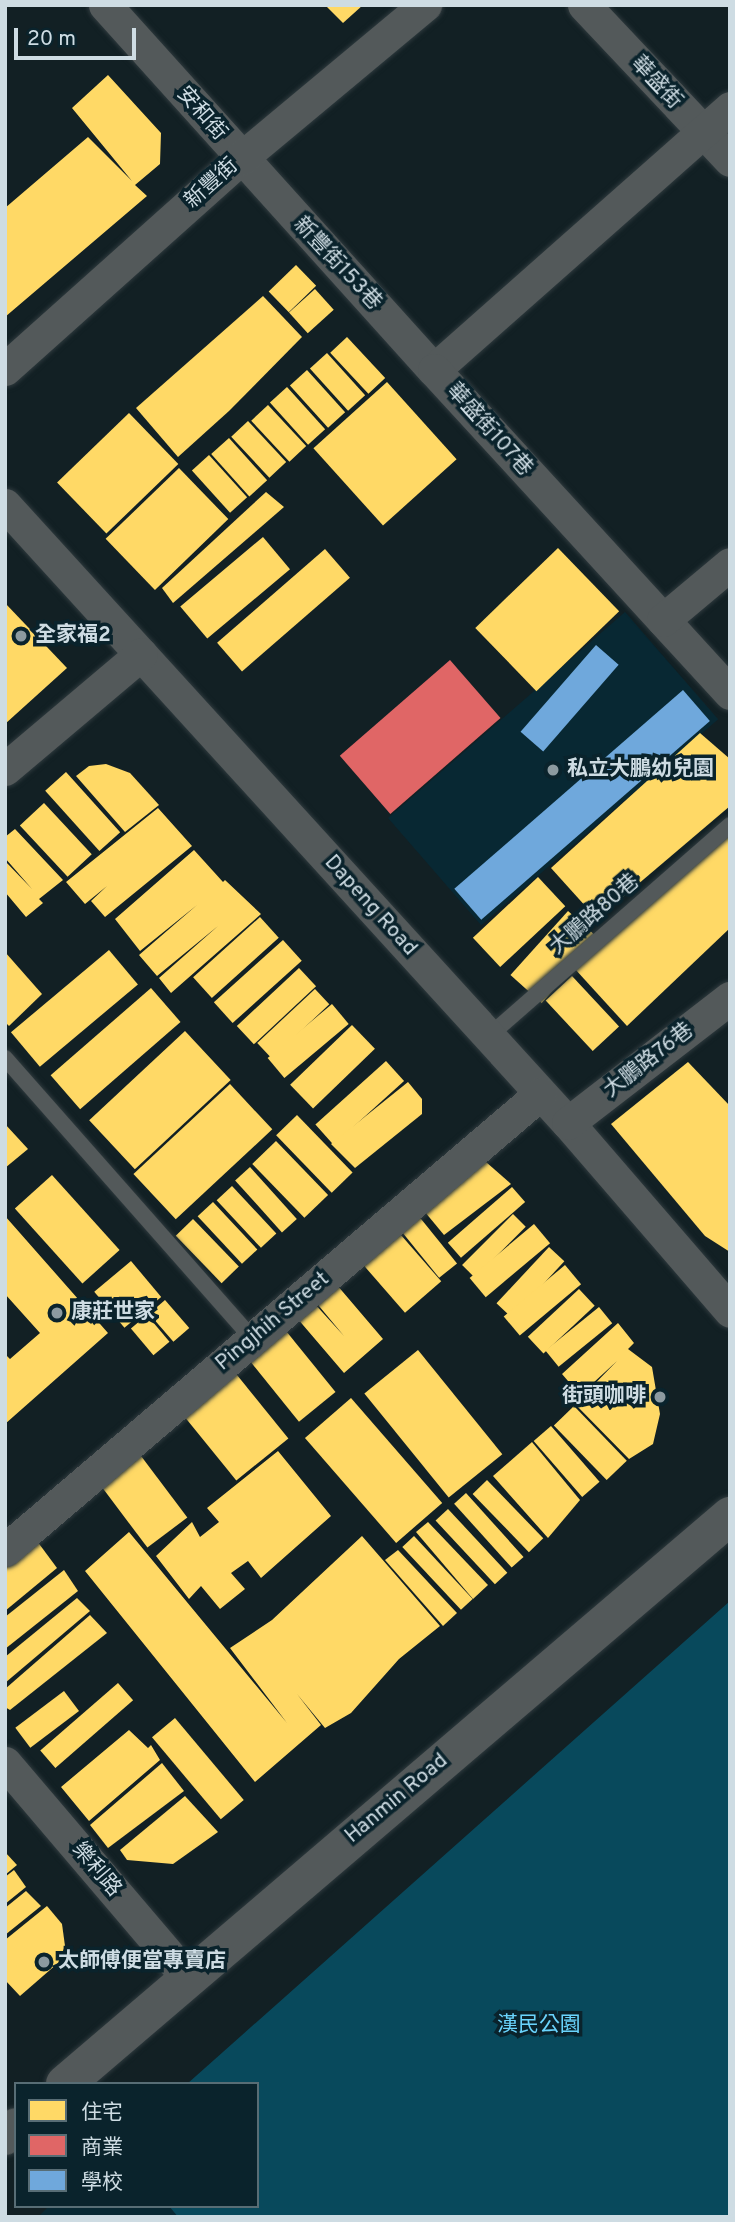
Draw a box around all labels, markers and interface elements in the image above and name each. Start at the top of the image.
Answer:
scale bar [18,14,140,58]
text: 20 m [27,26,76,53]
street label: 華盛街 [625,51,687,115]
street label: 安和街 [171,82,231,146]
street label: 新豐街 [180,154,244,214]
street label: 新豐街153巷 [288,212,386,316]
street label: 華盛街107巷 [441,379,537,481]
place label: 全家福2 [35,623,111,649]
marker: 全家福2 [13,628,29,644]
place label: 私立大鵬幼兒園 [567,757,714,783]
marker: 私立大鵬幼兒園 [545,762,561,778]
street label: Dapeng Road [318,851,422,961]
street label: 大鵬路80巷 [545,869,645,961]
street label: 大鵬路76巷 [599,1018,699,1104]
street label: Pingjhih Street [211,1267,335,1377]
place label: 康莊世家 [71,1300,155,1326]
marker: 康莊世家 [49,1305,65,1321]
place label: 街頭咖啡 [562,1384,646,1410]
marker: 街頭咖啡 [652,1389,668,1405]
street label: Hanmin Road [341,1749,453,1849]
street label: 樂利路 [66,1838,126,1902]
place label: 太師傅便當專賣店 [58,1949,226,1975]
marker: 太師傅便當專賣店 [36,1954,52,1970]
park label: 漢民公園 [497,2013,581,2039]
legend [14,2082,259,2208]
text: 住宅 [81,2100,123,2127]
text: 商業 [81,2135,123,2162]
text: 學校 [81,2170,123,2197]

